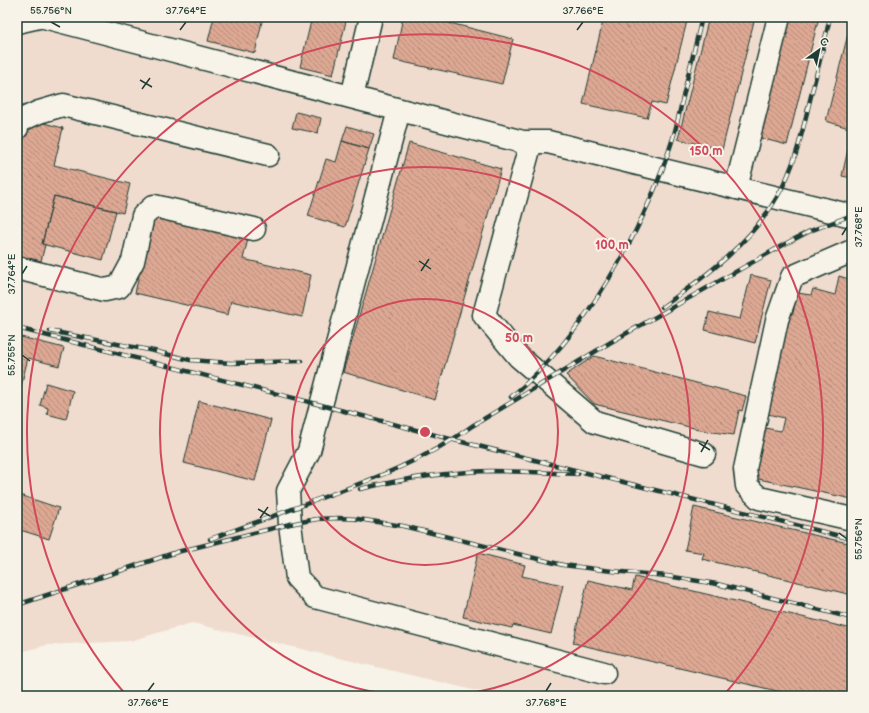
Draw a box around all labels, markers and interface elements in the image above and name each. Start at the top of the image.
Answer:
text: 55.756°N [30,5,72,17]
text: 37.764°E [166,5,207,17]
text: 37.766°E [562,5,604,17]
north arrow [799,30,839,70]
text: С [817,34,831,50]
text: 150 m [690,144,722,159]
text: 37.768°E [853,206,865,248]
text: 100 m [595,238,629,253]
text: 37.764°E [6,253,18,294]
text: 50 m [505,331,533,346]
text: 55.755°N [6,334,18,376]
centre of rings [418,425,432,439]
text: 55.756°N [853,518,865,560]
text: 37.766°E [127,697,169,709]
text: 37.768°E [525,697,567,709]

